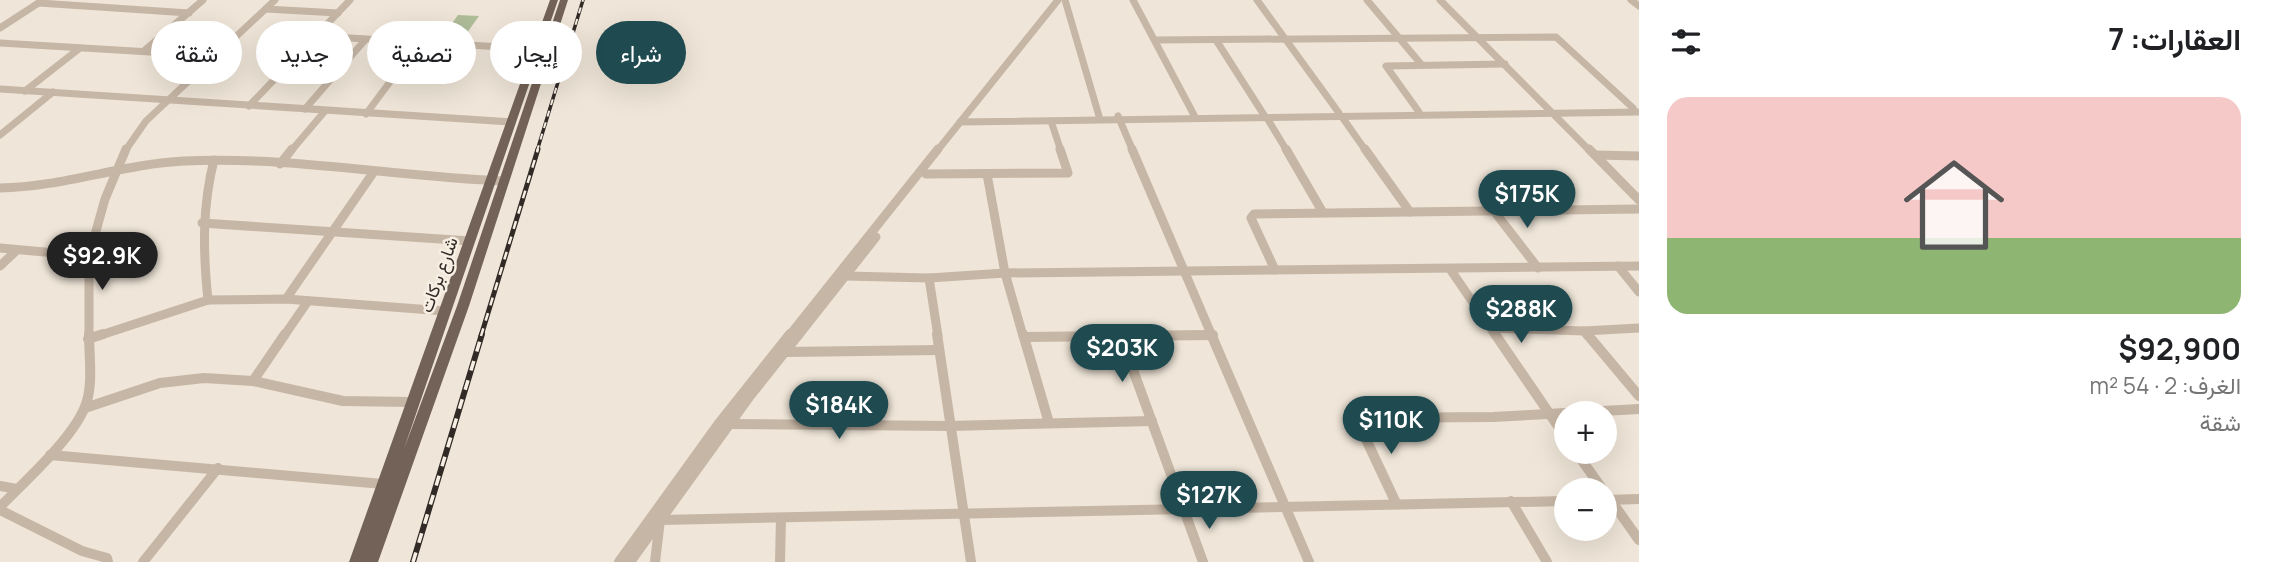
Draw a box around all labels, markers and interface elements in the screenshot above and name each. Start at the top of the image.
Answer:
text: العقارات: 7 [2108,18,2241,59]
chip: شقة [151,21,242,84]
chip: جديد [256,21,353,84]
chip: تصفية [367,21,476,84]
chip: إيجار [490,21,582,84]
chip: شراء [596,21,686,84]
icon: filters [1667,23,1705,61]
icon: home [1891,142,2017,268]
pin: $175K [1478,170,1576,230]
text: $175K [1494,177,1560,209]
pin: $92.9K [45,232,159,292]
street label: شارع بركات [413,234,464,316]
text: $92.9K [63,239,141,271]
pin: $288K [1472,286,1570,345]
text: $288K [1485,292,1557,324]
pin: $203K [1073,324,1171,384]
text: $92,900 [2118,328,2241,369]
text: $203K [1086,331,1158,363]
text: الغرف: 2 · 54 m² [2089,369,2241,401]
pin: $184K [790,382,888,441]
text: $184K [805,388,873,420]
pin: $110K [1342,396,1440,456]
map controls [1554,401,1617,541]
button: + [1554,401,1617,464]
text: $110K [1359,403,1423,435]
text: شقة [2199,406,2241,438]
pin: $127K [1160,472,1258,531]
text: $127K [1176,478,1242,510]
button: − [1554,478,1617,541]

